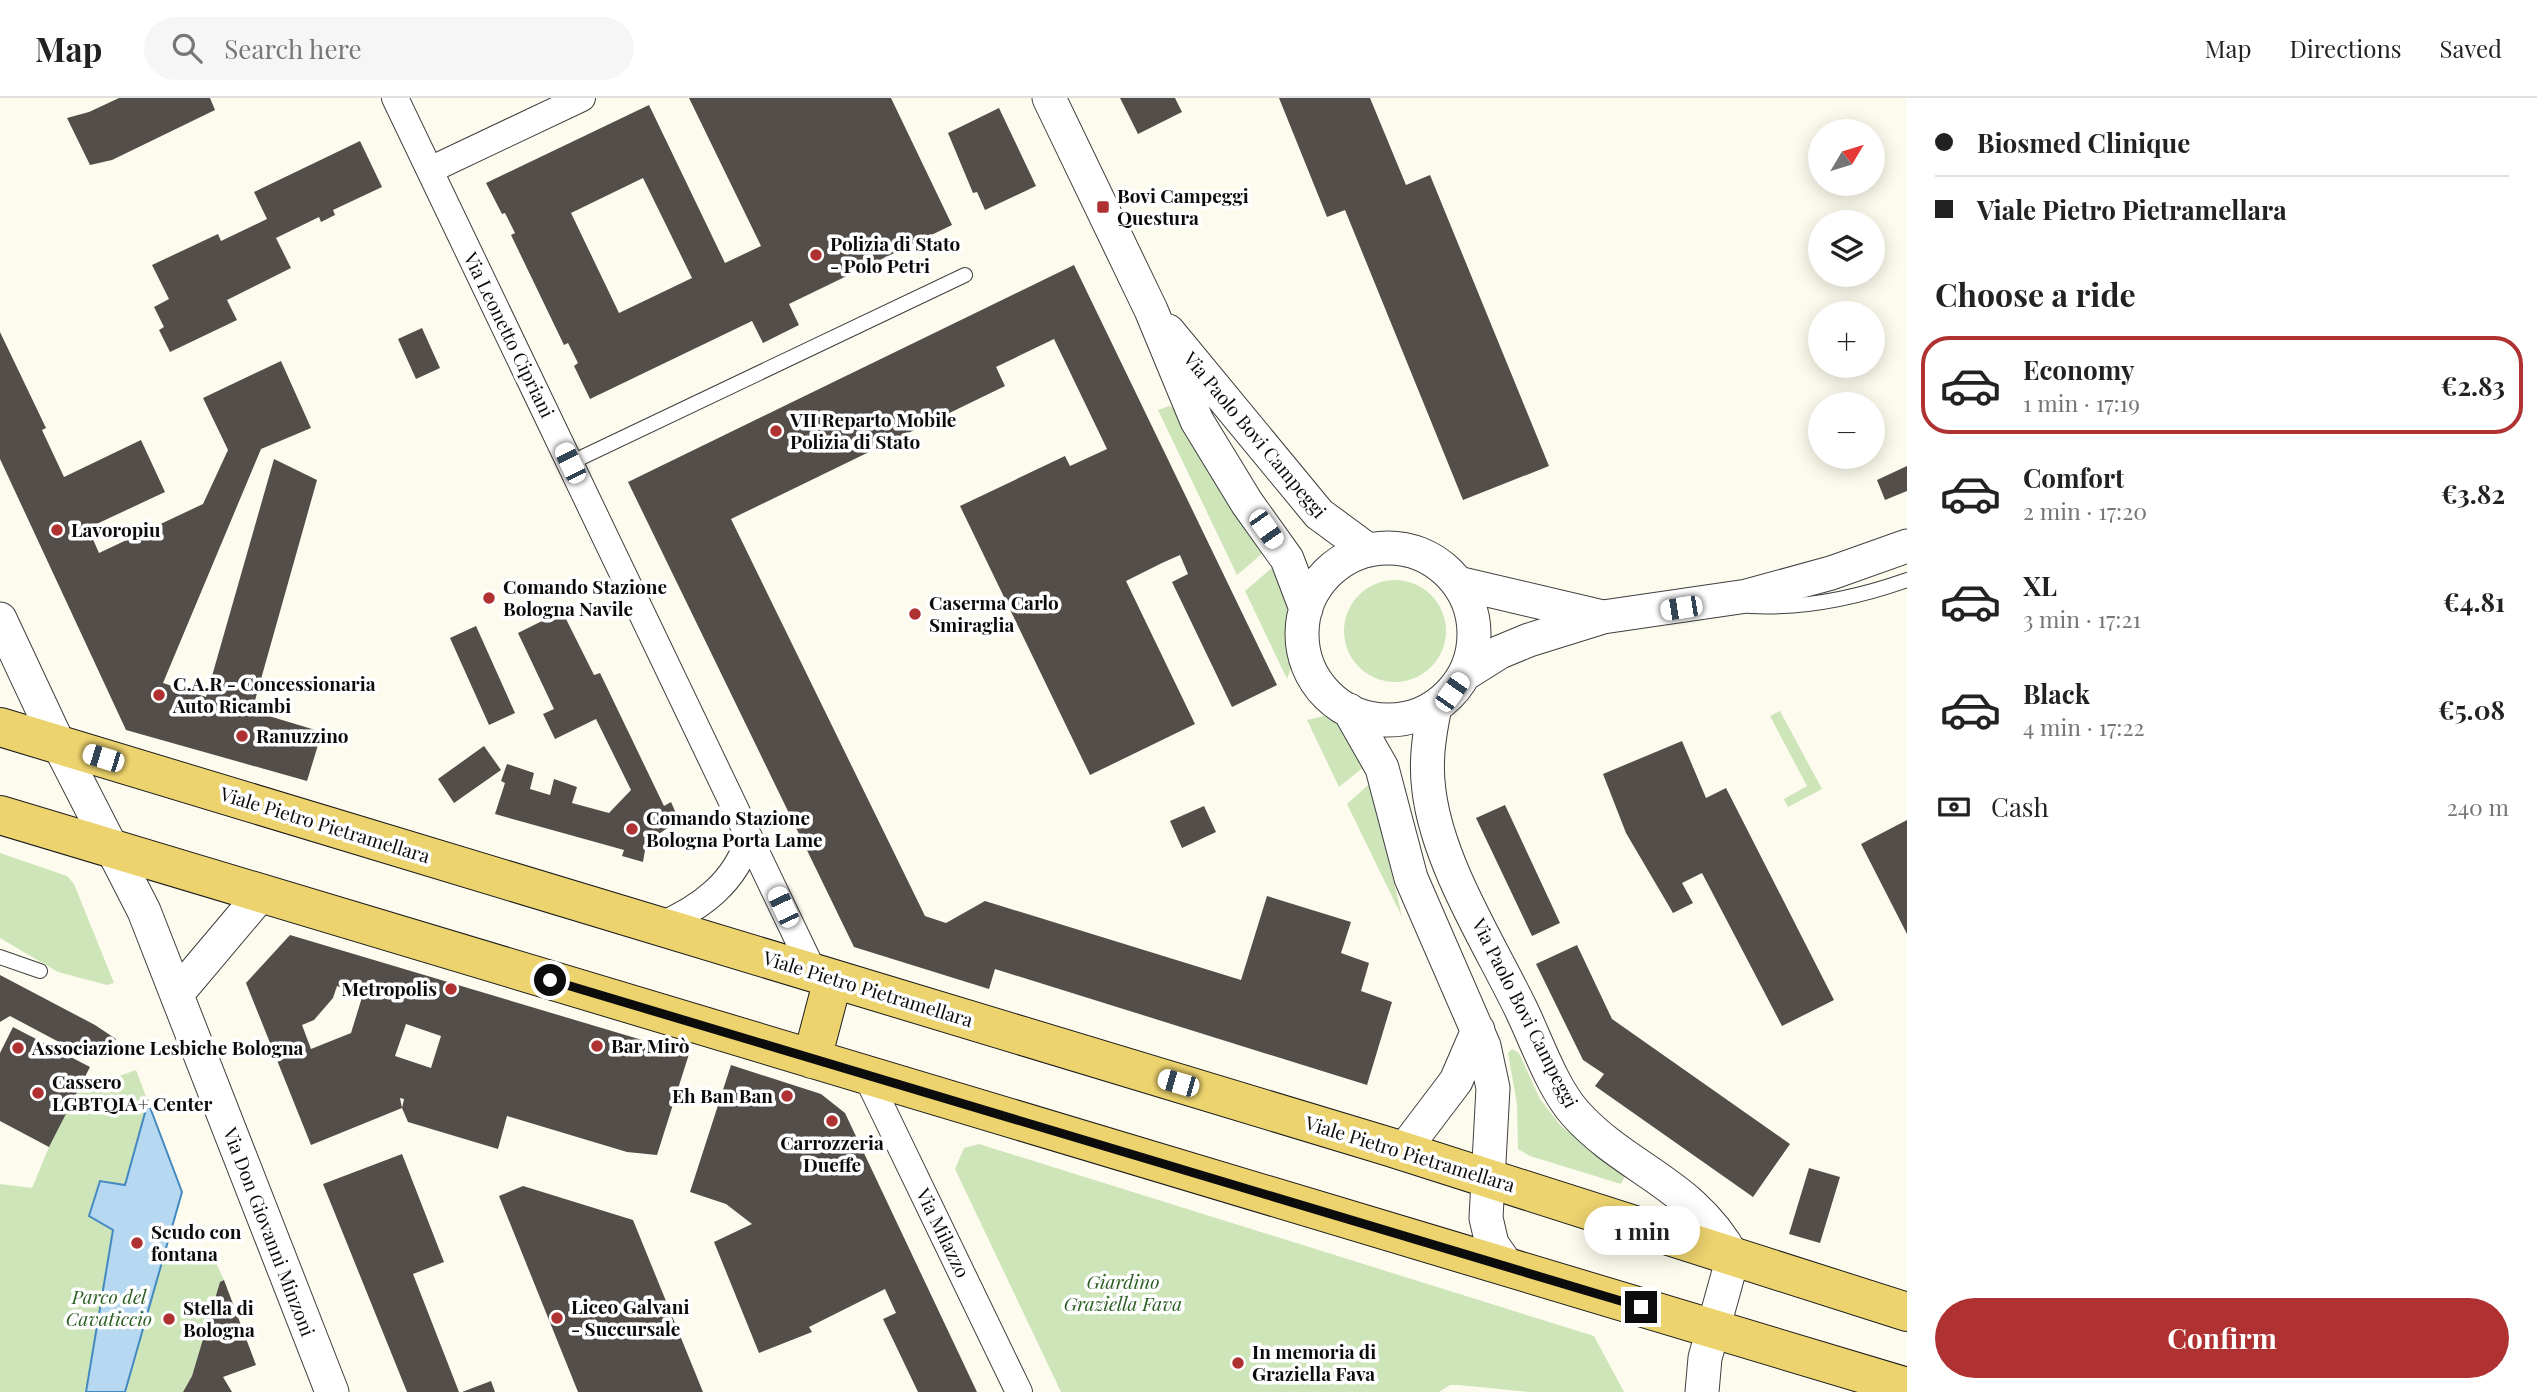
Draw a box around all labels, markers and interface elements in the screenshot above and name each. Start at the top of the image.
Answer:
search box [144,17,634,80]
text: Map [35,26,102,70]
icon: search [168,29,206,67]
text: Search here [224,31,362,66]
text: Map [2205,32,2251,64]
text: Directions [2289,32,2402,64]
text: Saved [2440,32,2502,64]
north arrow [1808,119,1885,196]
map controls [1808,119,1885,469]
text: Biosmed Clinique [1977,125,2190,160]
place label: Bovi Campeggi Questura [1117,182,1249,230]
text: Viale Pietro Pietramellara [1977,192,2287,227]
marker: Bovi Campeggi Questura [1095,199,1111,215]
button: layers [1808,210,1885,287]
place label: Polizia di Stato - Polo Petri [830,230,961,278]
street label: Via Leonetto Cipriani [458,247,561,422]
marker: Polizia di Stato - Polo Petri [808,247,824,263]
text: Choose a ride [1935,272,2136,315]
button: + [1808,301,1885,378]
street label: Via Paolo Bovi Campeggi [1178,345,1333,523]
text: Economy [2023,352,2134,387]
icon: car [1939,354,2002,417]
text: €2.83 [2441,368,2505,403]
text: 1 min · 17:19 [2023,387,2140,418]
button: − [1808,392,1885,469]
place label: VII Reparto Mobile Polizia di Stato [789,406,956,454]
marker: VII Reparto Mobile Polizia di Stato [768,423,784,439]
car [552,440,589,486]
text: Comfort [2023,460,2124,495]
icon: car [1939,462,2002,525]
text: €3.82 [2441,476,2505,511]
text: 2 min · 17:20 [2023,495,2147,526]
car [1246,506,1287,552]
place label: Lavoropiu [71,516,161,542]
marker: Lavoropiu [49,522,65,538]
text: XL [2023,568,2057,603]
icon: car [1939,570,2002,633]
place label: Comando Stazione Bologna Navile [503,573,667,621]
text: €4.81 [2443,584,2505,619]
place label: Caserma Carlo Smiraglia [929,589,1059,637]
marker: Comando Stazione Bologna Navile [481,590,497,606]
car [1659,594,1704,622]
text: 3 min · 17:21 [2023,603,2141,634]
marker: Caserma Carlo Smiraglia [907,606,923,622]
car [1432,669,1473,715]
place label: C.A.R - Concessionaria Auto Ricambi [172,670,376,718]
text: Black [2023,676,2090,711]
icon: car [1939,678,2002,741]
marker: C.A.R - Concessionaria Auto Ricambi [151,687,167,703]
text: €5.08 [2438,692,2505,727]
text: 4 min · 17:22 [2023,711,2145,742]
place label: Ranuzzino [256,722,349,748]
marker: Ranuzzino [234,728,250,744]
car [80,742,127,774]
street label: Viale Pietro Pietramellara [216,779,434,868]
icon: cash [1935,788,1973,826]
text: Cash [1991,789,2049,824]
text: 240 m [2447,791,2509,822]
place label: Comando Stazione Bologna Porta Lame [646,804,823,852]
marker: Comando Stazione Bologna Porta Lame [624,821,640,837]
car [765,884,802,930]
street label: Via Paolo Bovi Campeggi [1466,912,1585,1112]
street label: Viale Pietro Pietramellara [759,943,977,1032]
route start [534,964,566,996]
place label: Metropolis [342,975,437,1001]
marker: Metropolis [443,981,459,997]
place label: Bar Mirò [611,1032,690,1058]
place label: Associazione Lesbiche Bologna [31,1034,304,1060]
marker: Bar Mirò [589,1038,605,1054]
marker: Associazione Lesbiche Bologna [10,1040,26,1056]
car [1155,1067,1202,1099]
place label: Cassero LGBTQIA+ Center [52,1068,213,1116]
place label: Eh Ban Ban [672,1082,773,1108]
marker: Cassero LGBTQIA+ Center [30,1085,46,1101]
marker: Eh Ban Ban [779,1088,795,1104]
street label: Viale Pietro Pietramellara [1301,1108,1519,1197]
marker: Carrozzeria Dueffe [824,1113,840,1129]
street label: Via Don Giovanni Minzoni [218,1122,322,1340]
place label: Carrozzeria Dueffe [780,1129,884,1177]
street label: Via Milazzo [911,1183,977,1282]
callout: 1 min [1583,1206,1699,1254]
text: 1 min [1614,1215,1670,1246]
place label: Scudo con fontana [151,1218,242,1266]
marker: Scudo con fontana [129,1235,145,1251]
park label: Giardino Graziella Fava [1064,1268,1182,1316]
park label: Parco del Cavaticcio [66,1283,152,1331]
route end [1625,1291,1657,1323]
place label: Liceo Galvani - Succursale [571,1293,689,1341]
place label: Stella di Bologna [183,1294,255,1342]
button: Confirm [1935,1298,2509,1378]
marker: Liceo Galvani - Succursale [549,1310,565,1326]
marker: Stella di Bologna [161,1311,177,1327]
place label: In memoria di Graziella Fava [1252,1338,1376,1386]
marker: In memoria di Graziella Fava [1230,1355,1246,1371]

